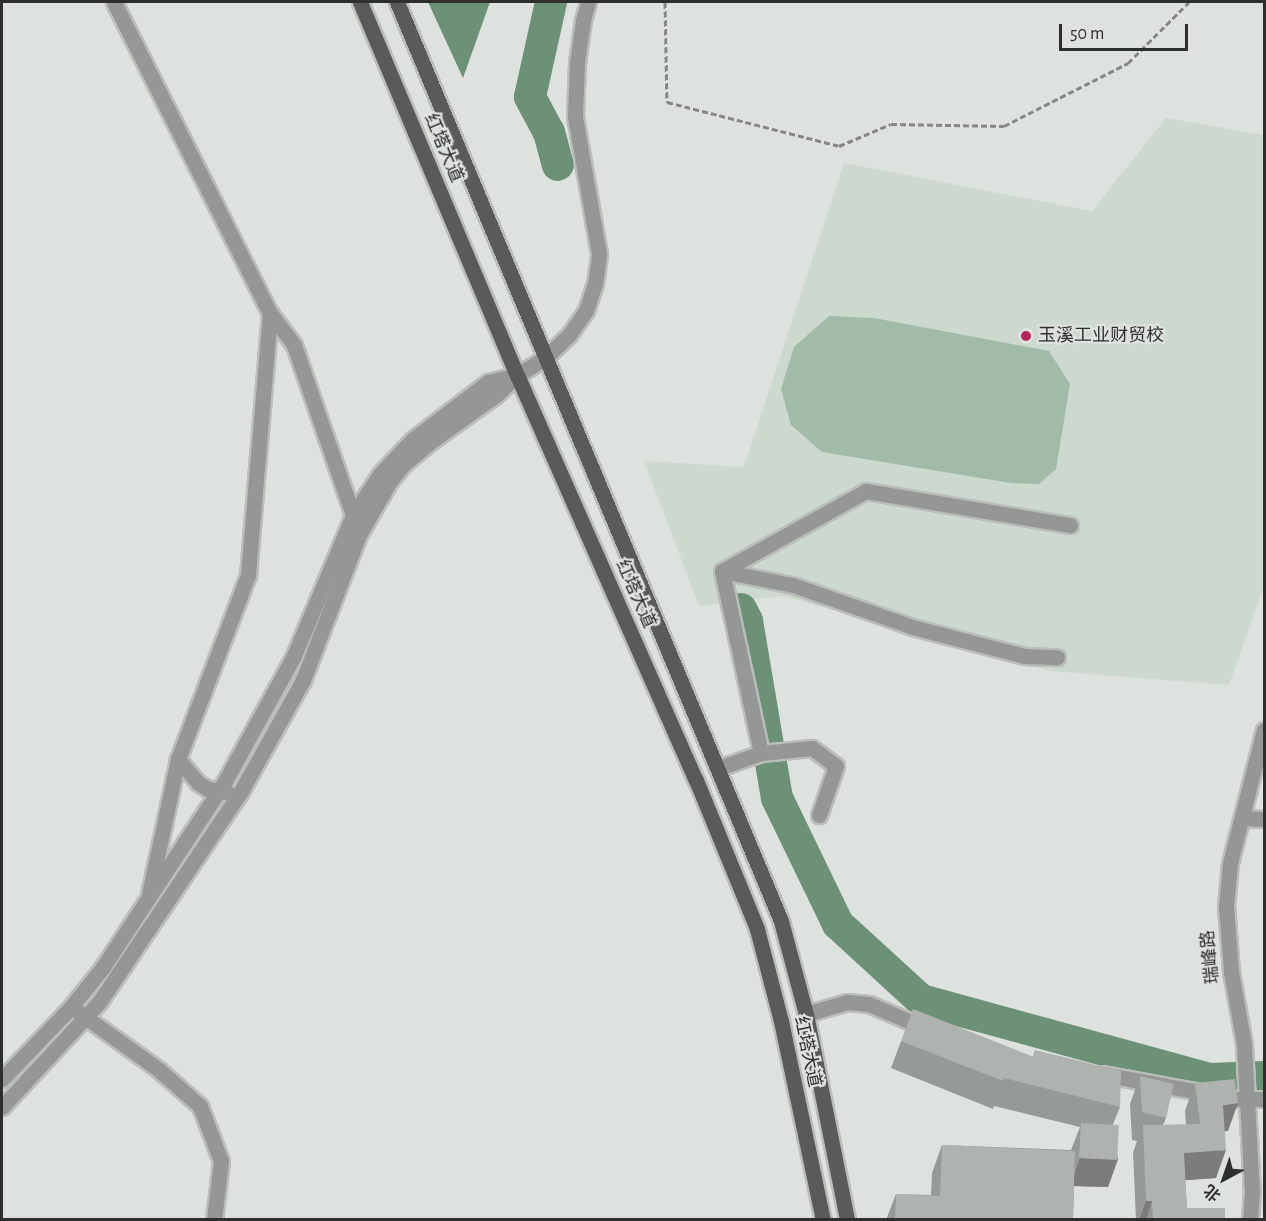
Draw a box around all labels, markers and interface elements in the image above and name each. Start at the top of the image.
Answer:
scale bar [1062,12,1191,50]
text: 50 m [1070,25,1104,43]
street label: 红塔大道 [419,111,467,185]
place label: 玉溪工业财贸校 [1038,325,1164,347]
marker: 玉溪工业财贸校 [1019,329,1033,343]
street label: 红塔大道 [610,557,660,631]
street label: 瑞峰路 [1197,929,1225,985]
street label: 红塔大道 [789,1015,825,1089]
north arrow [1194,1149,1254,1209]
text: 北 [1201,1182,1224,1204]

